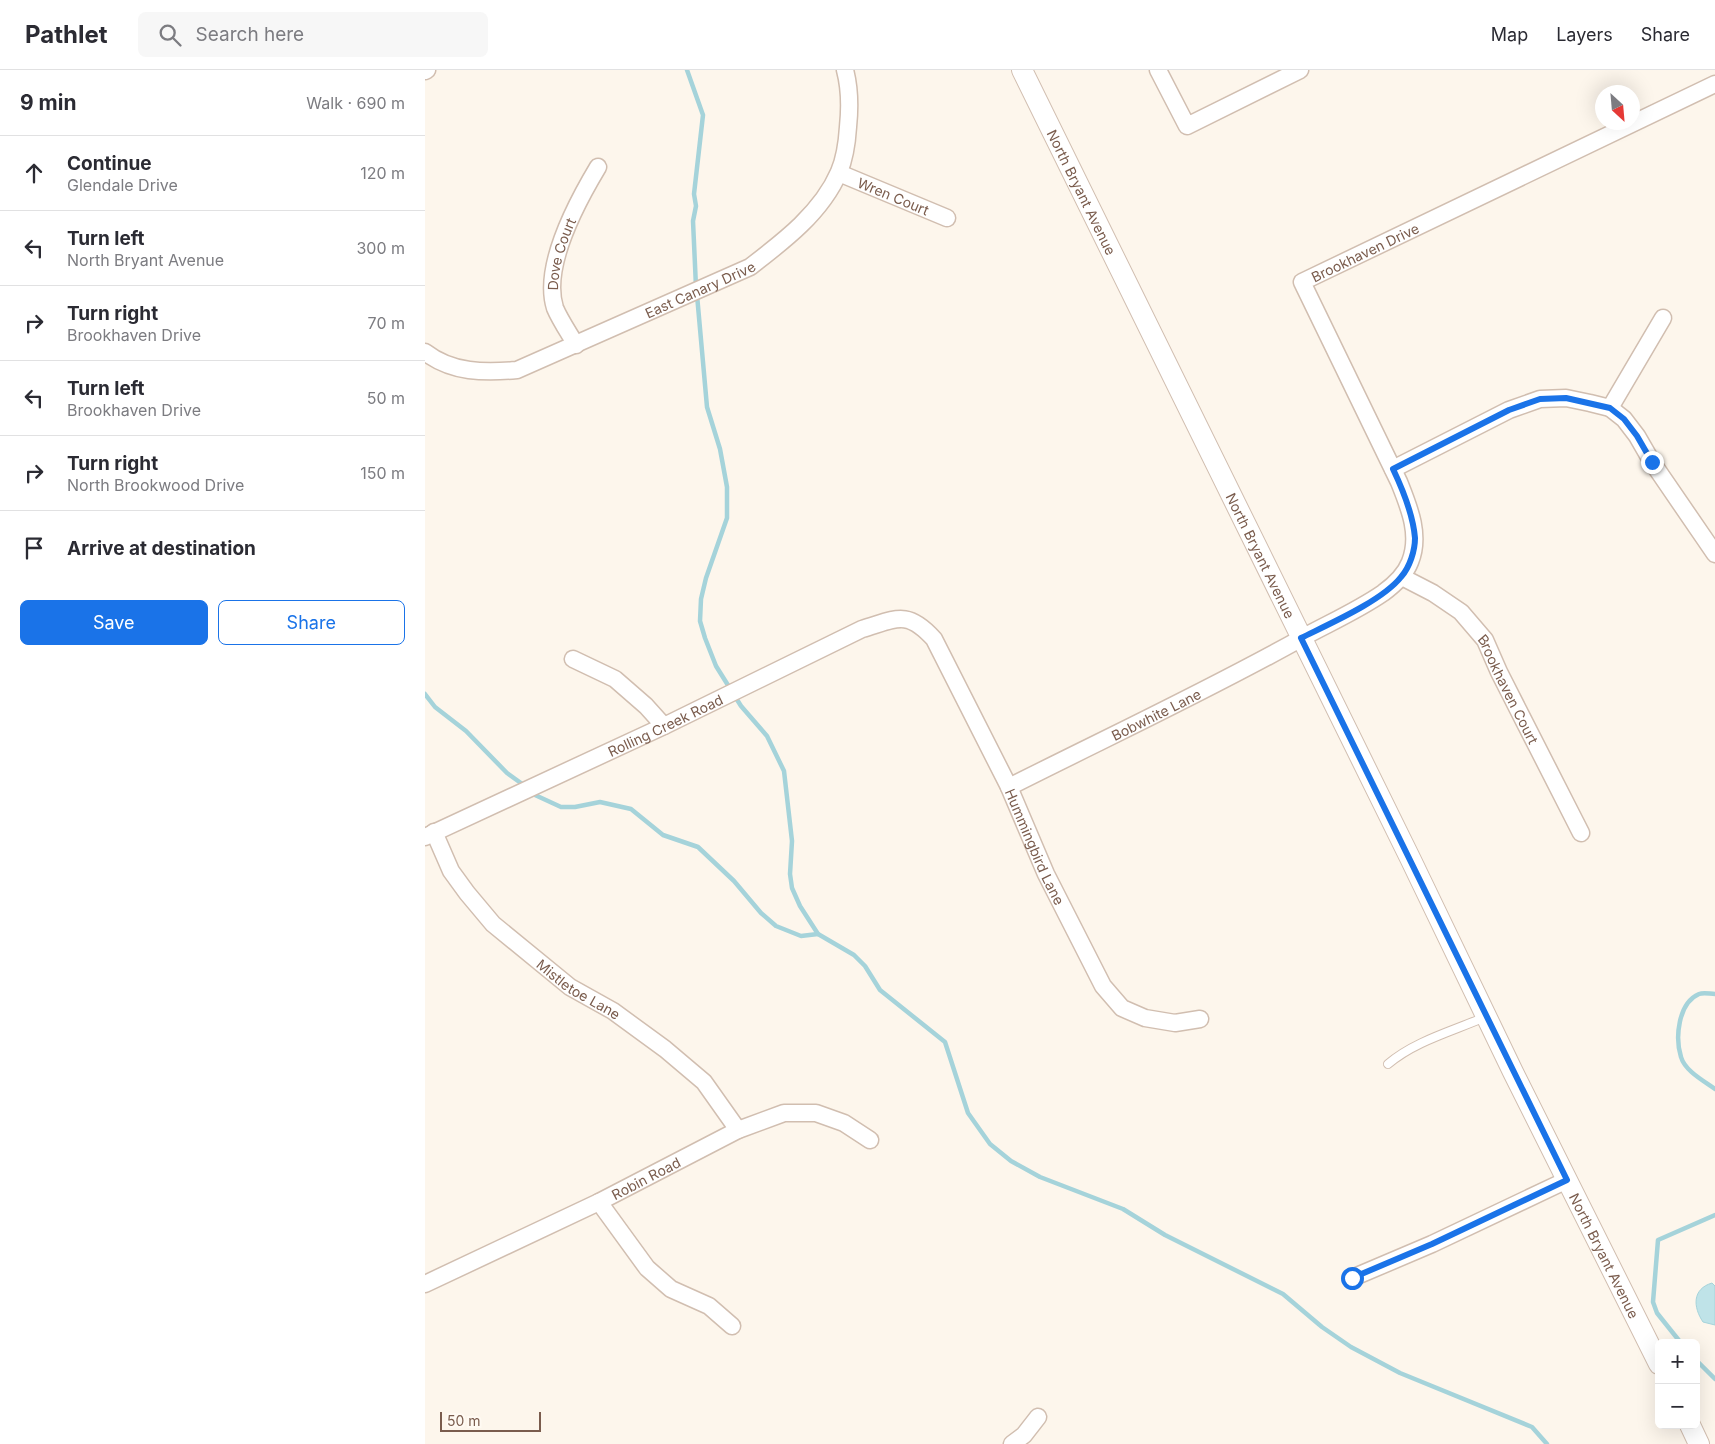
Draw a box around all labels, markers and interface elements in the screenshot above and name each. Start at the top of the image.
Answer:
search box [138,12,488,57]
text: Pathlet [25,20,108,49]
icon: search [156,21,184,49]
text: Search here [196,23,304,46]
text: Map [1491,24,1528,45]
text: Layers [1556,24,1613,45]
text: Share [1641,24,1690,45]
north arrow [1595,85,1640,130]
text: 9 min [20,90,77,115]
text: Walk · 690 m [306,93,405,113]
street label: North Bryant Avenue [1044,126,1120,258]
text: Continue [67,152,152,175]
icon: ahead [20,159,48,187]
text: 120 m [360,163,405,183]
street label: Wren Court [855,173,932,218]
text: Glendale Drive [67,175,178,195]
street label: Dove Court [544,214,579,291]
street label: Brookhaven Drive [1308,219,1421,285]
text: Turn left [67,227,145,250]
icon: left [20,234,48,262]
text: 300 m [356,238,405,258]
text: North Bryant Avenue [67,250,224,270]
street label: East Canary Drive [642,258,759,321]
text: Turn right [67,302,158,325]
icon: right [20,309,48,337]
text: 70 m [368,313,405,333]
text: Brookhaven Drive [67,325,201,345]
text: Turn left [67,377,145,400]
icon: left [20,384,48,412]
text: 50 m [367,388,405,408]
text: Brookhaven Drive [67,400,201,420]
route end [1641,451,1664,474]
text: Turn right [67,452,158,475]
icon: right [20,459,48,487]
text: 150 m [360,463,405,483]
text: North Brookwood Drive [67,475,244,495]
street label: North Bryant Avenue [1223,490,1299,621]
icon: arrive [20,534,48,562]
text: Arrive at destination [67,537,256,560]
button: Save [20,600,208,645]
button: Share [218,600,405,645]
street label: Brookhaven Court [1475,630,1543,747]
street label: Bobwhite Lane [1108,685,1204,743]
street label: Rolling Creek Road [605,690,725,759]
street label: Hummingbird Lane [1002,786,1069,907]
street label: Mistletoe Lane [534,955,624,1022]
street label: Robin Road [608,1153,683,1203]
street label: North Bryant Avenue [1566,1190,1643,1321]
route start [1341,1267,1364,1290]
map controls [1655,1339,1700,1429]
button: + [1655,1339,1700,1384]
button: − [1655,1384,1700,1429]
scale bar [440,1409,541,1432]
text: 50 m [447,1412,481,1429]

